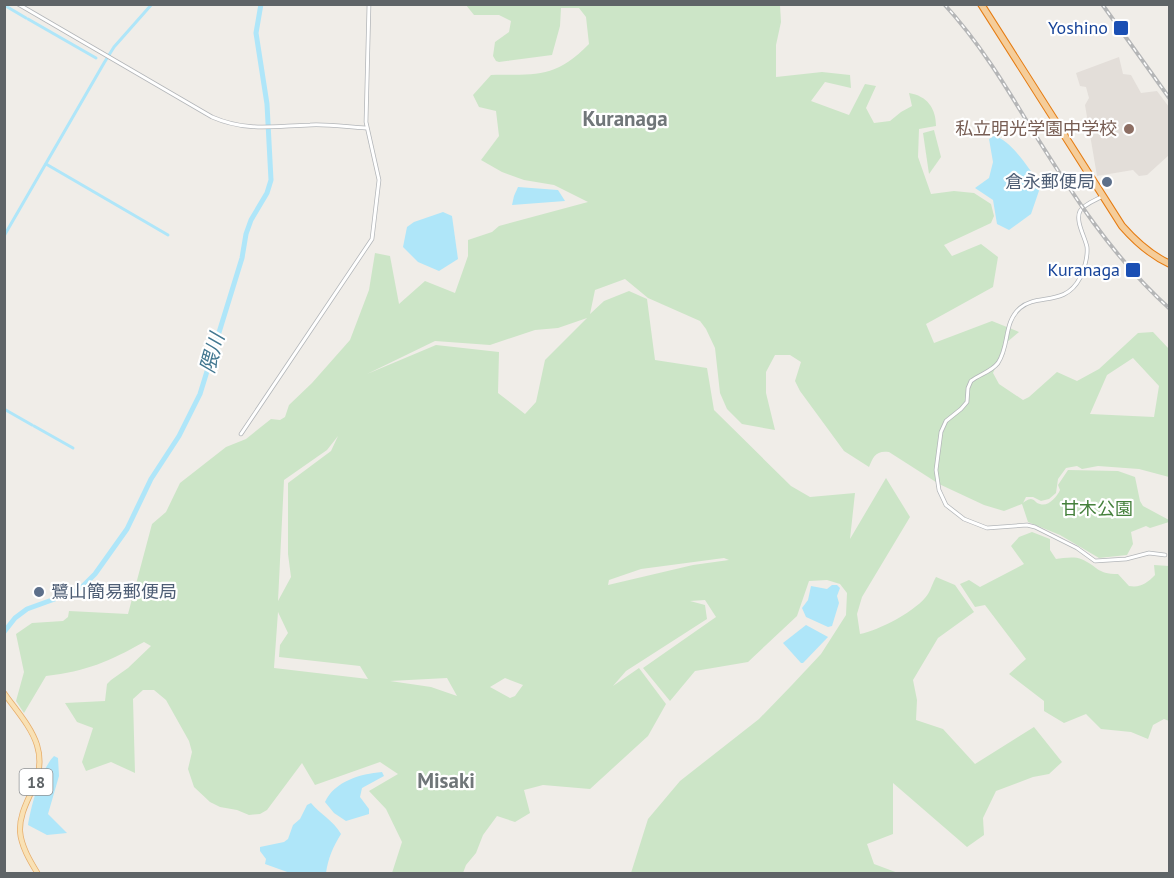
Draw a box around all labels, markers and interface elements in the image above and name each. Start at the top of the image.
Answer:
place label: Yoshino [1048,16,1108,39]
marker: Yoshino [1112,19,1130,37]
district label: Kuranaga [582,105,668,132]
place label: 私立明光学園中学校 [955,117,1117,140]
marker: 私立明光学園中学校 [1122,122,1136,136]
place label: 倉永郵便局 [1005,170,1095,193]
marker: 倉永郵便局 [1100,175,1114,189]
place label: Kuranaga [1047,258,1120,281]
marker: Kuranaga [1124,261,1142,279]
water label: 隈川 [194,328,231,376]
park label: 甘木公園 [1061,497,1133,520]
place label: 鷺山簡易郵便局 [51,580,177,603]
marker: 鷺山簡易郵便局 [32,585,46,599]
district label: Misaki [417,767,475,794]
road number: 18 [20,769,52,795]

